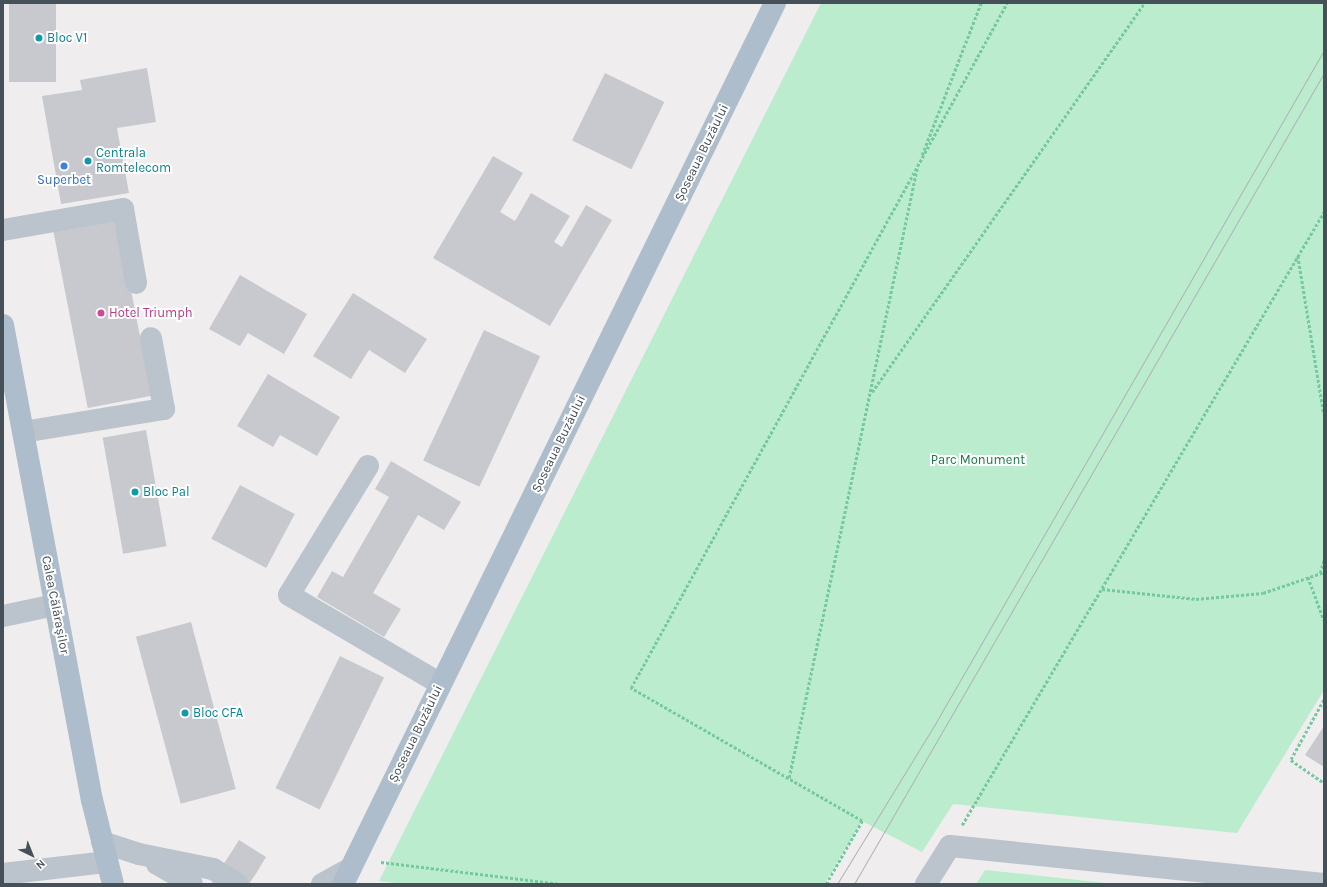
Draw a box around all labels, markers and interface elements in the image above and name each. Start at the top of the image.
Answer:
place label: Bloc V1 [47,30,87,46]
marker: Bloc V1 [34,33,44,43]
street label: Șoseaua Buzăului [672,102,732,204]
place label: Centrala Romtelecom [96,146,171,177]
marker: Centrala Romtelecom [83,156,93,166]
marker: Superbet [59,161,69,171]
place label: Superbet [37,172,91,188]
place label: Hotel Triumph [109,305,193,321]
marker: Hotel Triumph [96,308,106,318]
street label: Șoseaua Buzăului [529,393,589,495]
park label: Parc Monument [931,452,1025,468]
place label: Bloc Pal [143,484,190,500]
marker: Bloc Pal [130,487,140,497]
street label: Calea Călărașilor [38,555,72,655]
street label: Șoseaua Buzăului [386,683,446,785]
place label: Bloc CFA [193,705,243,721]
marker: Bloc CFA [180,708,190,718]
north arrow [12,835,52,875]
text: N [33,857,48,872]

